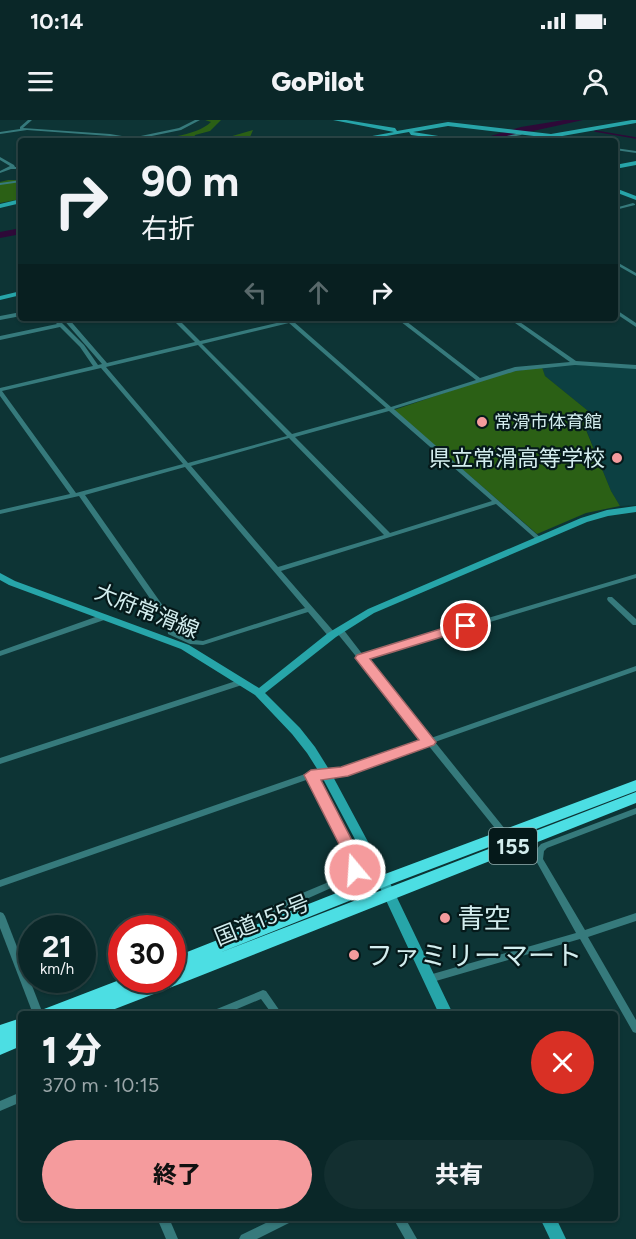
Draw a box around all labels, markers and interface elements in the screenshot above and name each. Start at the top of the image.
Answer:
text: 10:14 [30,8,83,35]
icon: menu [24,65,57,98]
text: GoPilot [271,65,365,98]
icon: person [579,65,612,98]
text: 90 m [141,156,239,207]
icon: right [42,162,120,240]
text: 右折 [141,212,195,245]
icon: left [239,276,272,309]
icon: ahead [302,276,335,309]
icon: right [365,276,398,309]
place label: 常滑市体育館 [494,411,602,433]
marker: 常滑市体育館 [475,415,489,429]
place label: 県立常滑高等学校 [429,445,605,472]
marker: 県立常滑高等学校 [610,451,624,465]
street label: 大府常滑線 [91,578,203,644]
pin [440,600,491,651]
icon: arrive [449,609,482,642]
road number: 155 [489,828,537,864]
position arrow [323,838,387,902]
street label: 国道155号 [210,889,314,951]
place label: 青空 [457,902,511,935]
marker: 青空 [438,911,452,925]
speed limit sign: 30 [108,915,186,993]
text: 21 [42,928,72,965]
place label: ファミリーマート [366,939,582,972]
marker: ファミリーマート [347,948,361,962]
text: km/h [40,960,74,978]
text: 1 分 [42,1029,102,1072]
button: close [531,1031,594,1094]
text: 370 m · 10:15 [42,1073,159,1097]
button: 終了 [42,1140,312,1209]
button: 共有 [324,1140,594,1209]

